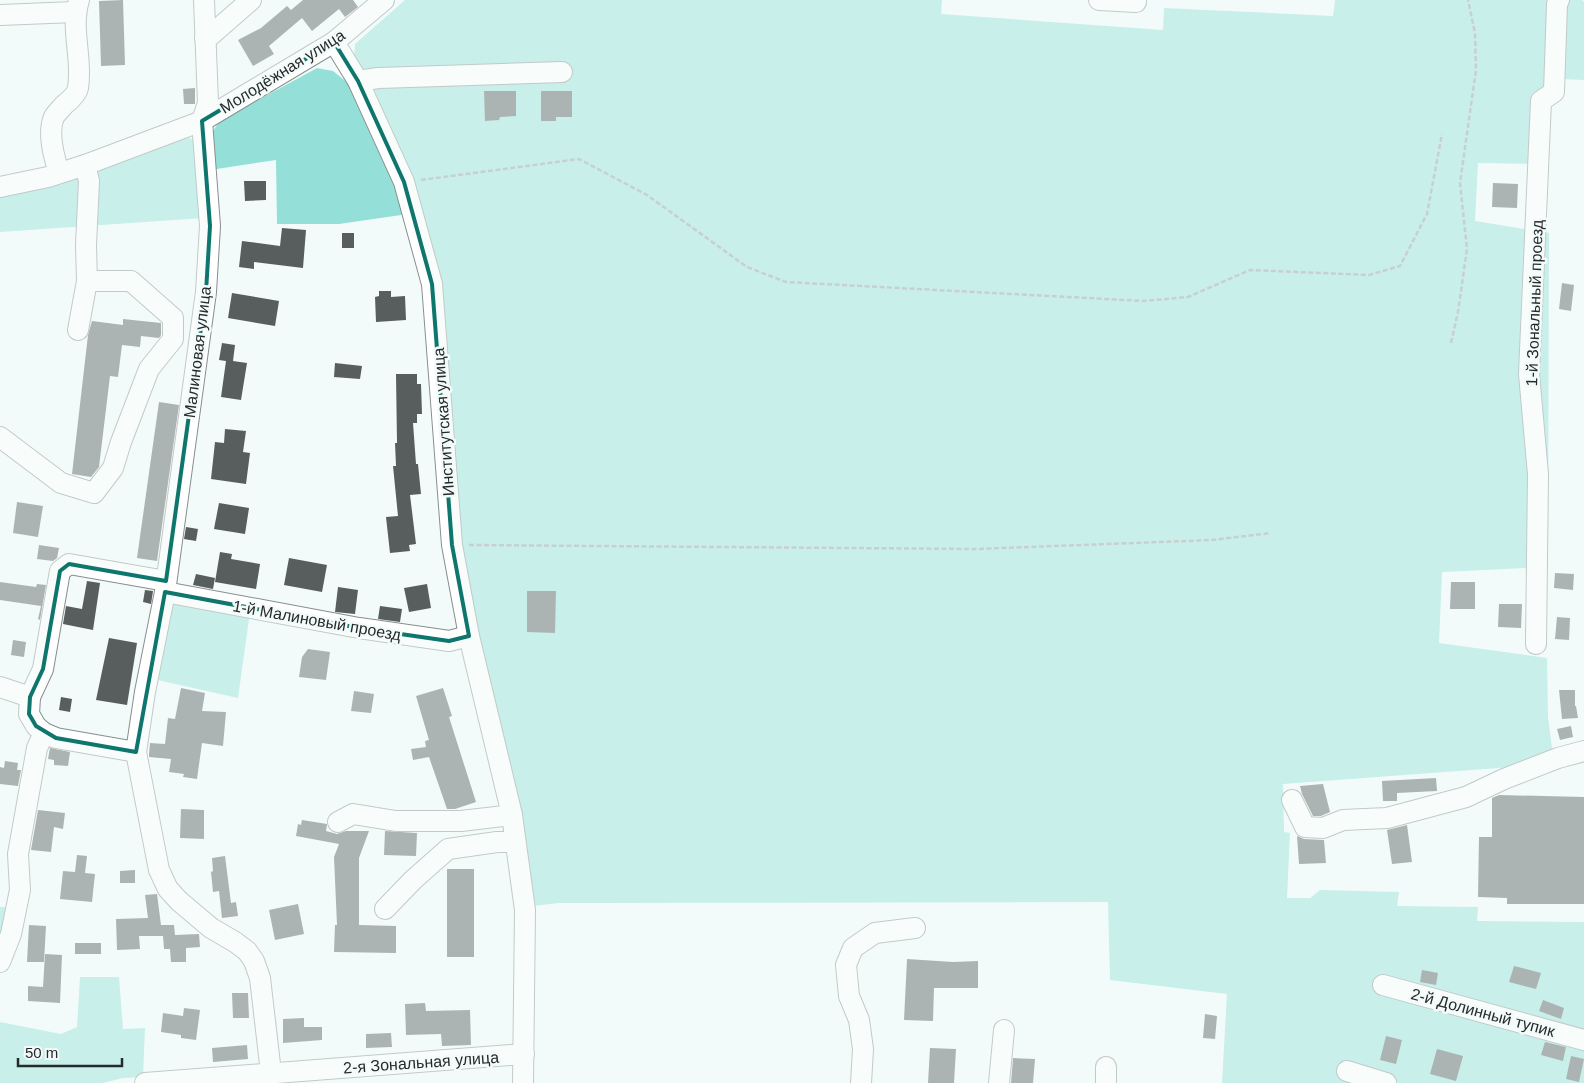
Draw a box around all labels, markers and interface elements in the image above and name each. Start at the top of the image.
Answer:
street label: Молодёжная улица [217,26,348,117]
street label: 1-й Зональный проезд [1523,219,1546,387]
street label: Малиновая улица [181,285,214,419]
street label: Институтская улица [430,347,457,497]
street label: 1-й Малиновый проезд [231,597,403,644]
street label: 2-й Долинный тупик [1409,985,1558,1040]
scale bar [18,1036,121,1068]
text: 50 m [25,1044,58,1061]
street label: 2-я Зональная улица [343,1049,500,1076]

